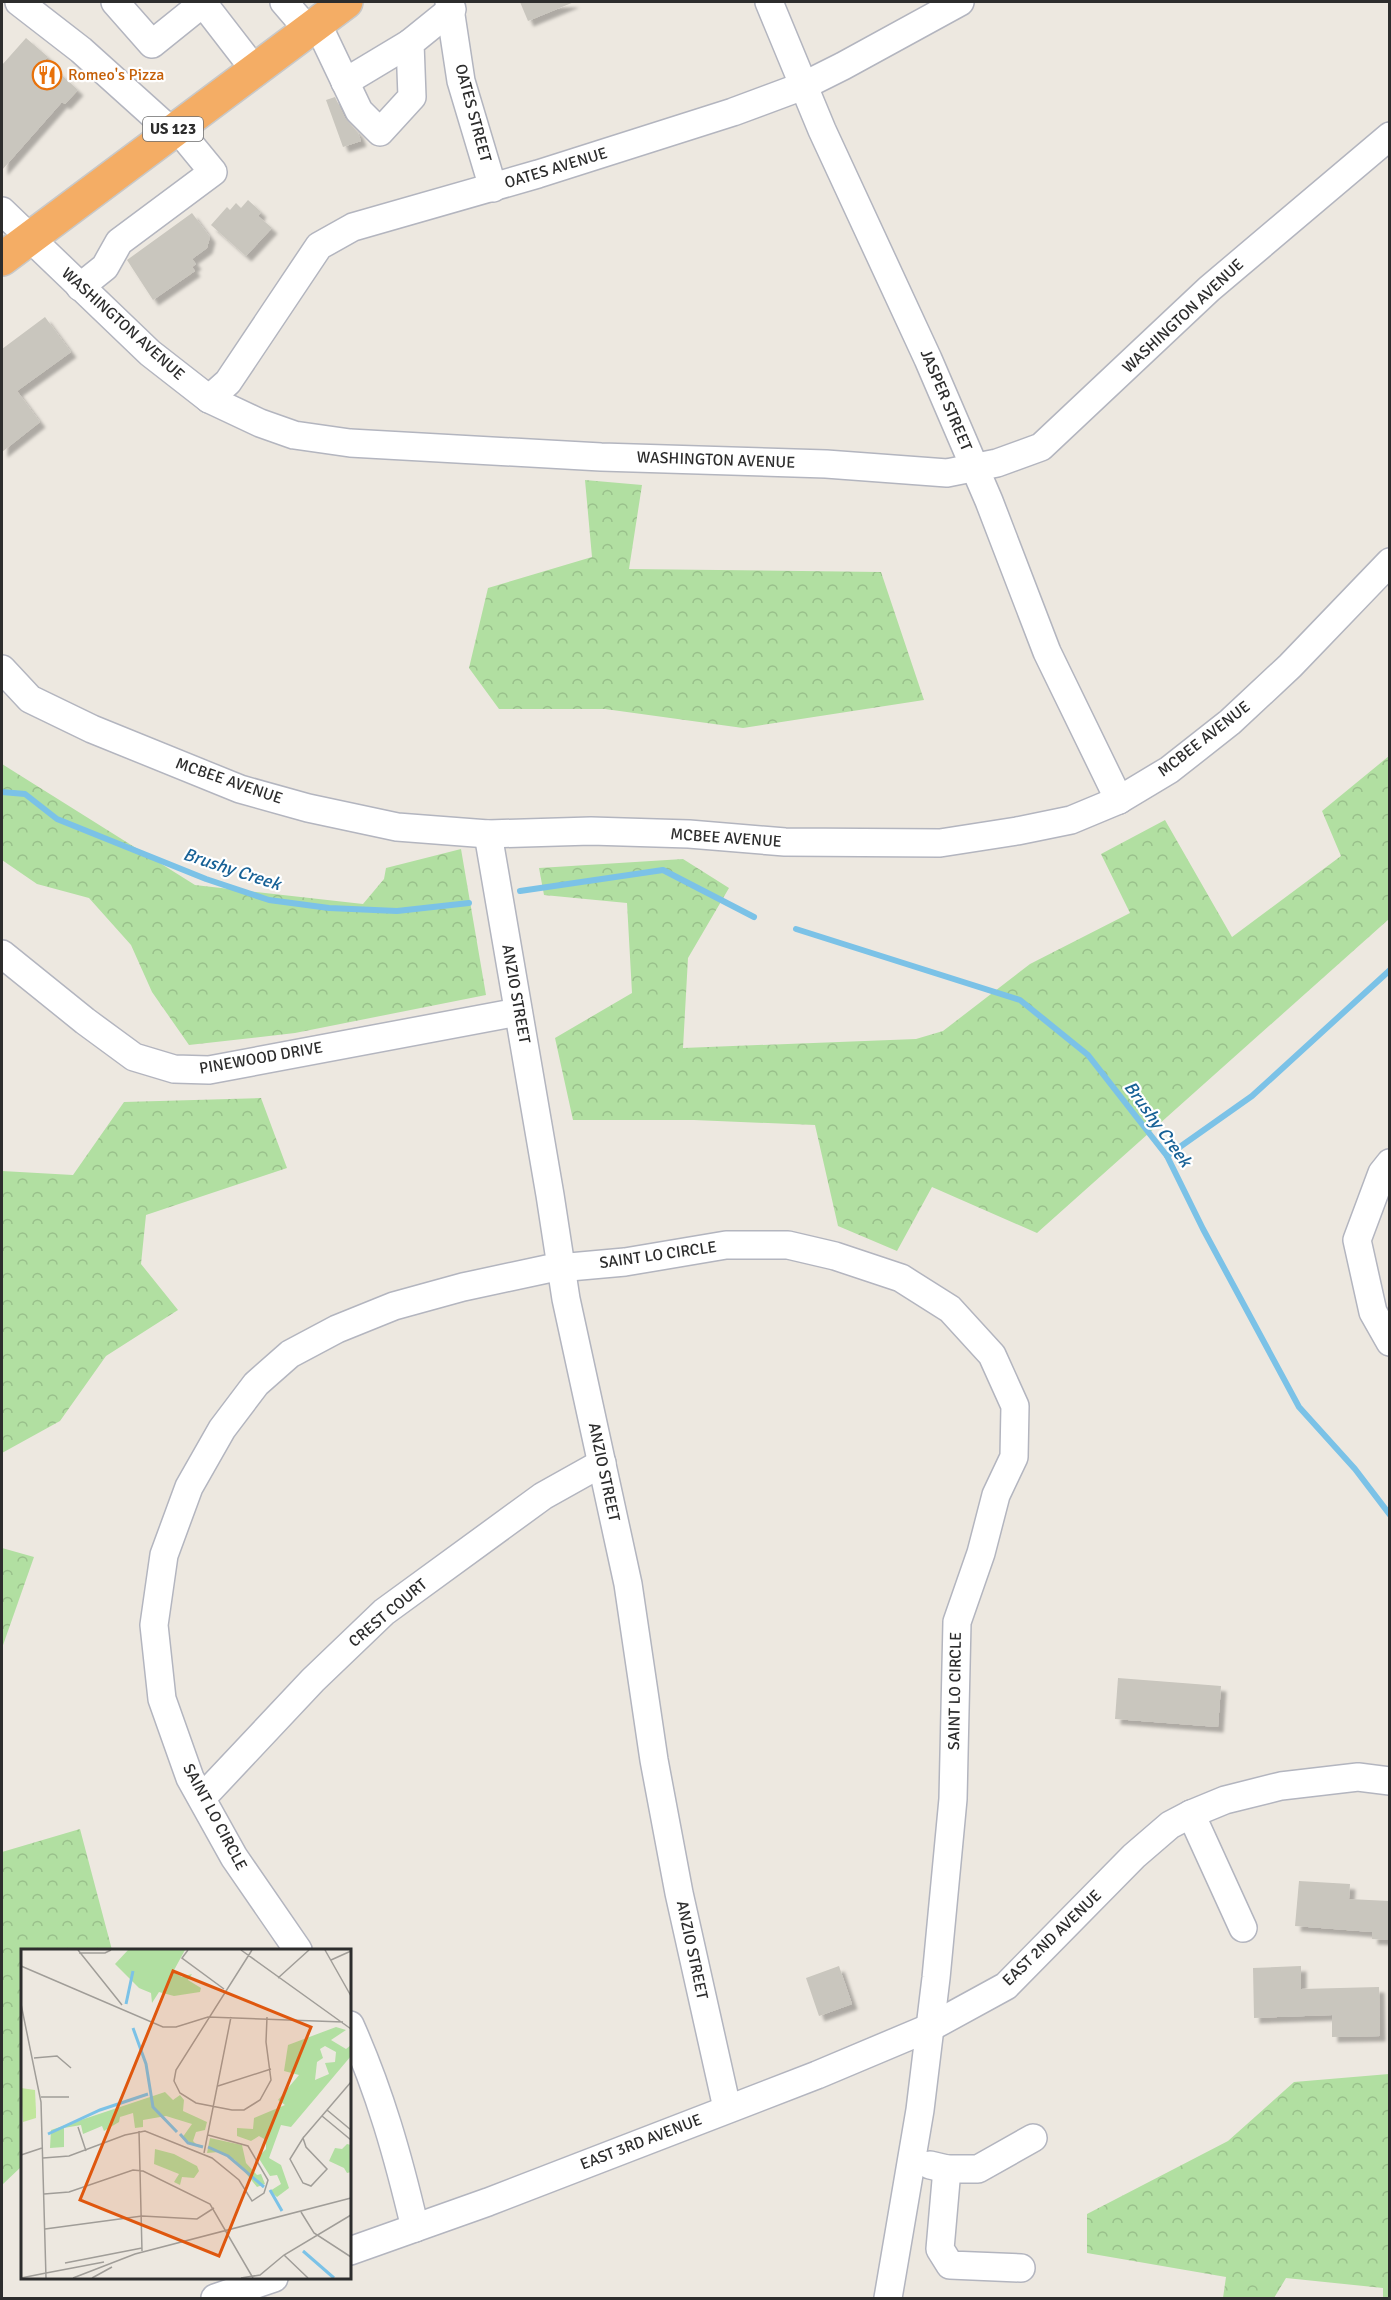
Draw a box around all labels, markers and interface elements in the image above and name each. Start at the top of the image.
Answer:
restaurant icon: Romeo's Pizza [31,59,63,91]
street label: OATES STREET [450,62,496,164]
place label: Romeo's Pizza [68,65,164,85]
road number: US 123 [143,117,203,141]
street label: OATES AVENUE [502,143,610,193]
street label: WASHINGTON AVENUE [1118,255,1248,377]
street label: WASHINGTON AVENUE [57,263,189,385]
street label: JASPER STREET [916,346,976,454]
street label: WASHINGTON AVENUE [636,447,796,473]
street label: MCBEE AVENUE [1154,697,1254,781]
street label: MCBEE AVENUE [173,753,285,809]
street label: MCBEE AVENUE [670,824,782,852]
water label: Brushy Creek [181,843,285,896]
street label: ANZIO STREET [497,943,535,1045]
street label: PINEWOOD DRIVE [198,1037,324,1079]
water label: Brushy Creek [1119,1077,1198,1173]
street label: SAINT LO CIRCLE [598,1237,718,1273]
street label: ANZIO STREET [584,1421,624,1523]
street label: CREST COURT [345,1574,431,1652]
street label: SAINT LO CIRCLE [944,1632,966,1750]
street label: SAINT LO CIRCLE [178,1760,252,1874]
street label: EAST 2ND AVENUE [998,1886,1106,1990]
street label: ANZIO STREET [672,1899,712,2001]
inset map [21,1949,351,2279]
street label: EAST 3RD AVENUE [577,2110,705,2174]

